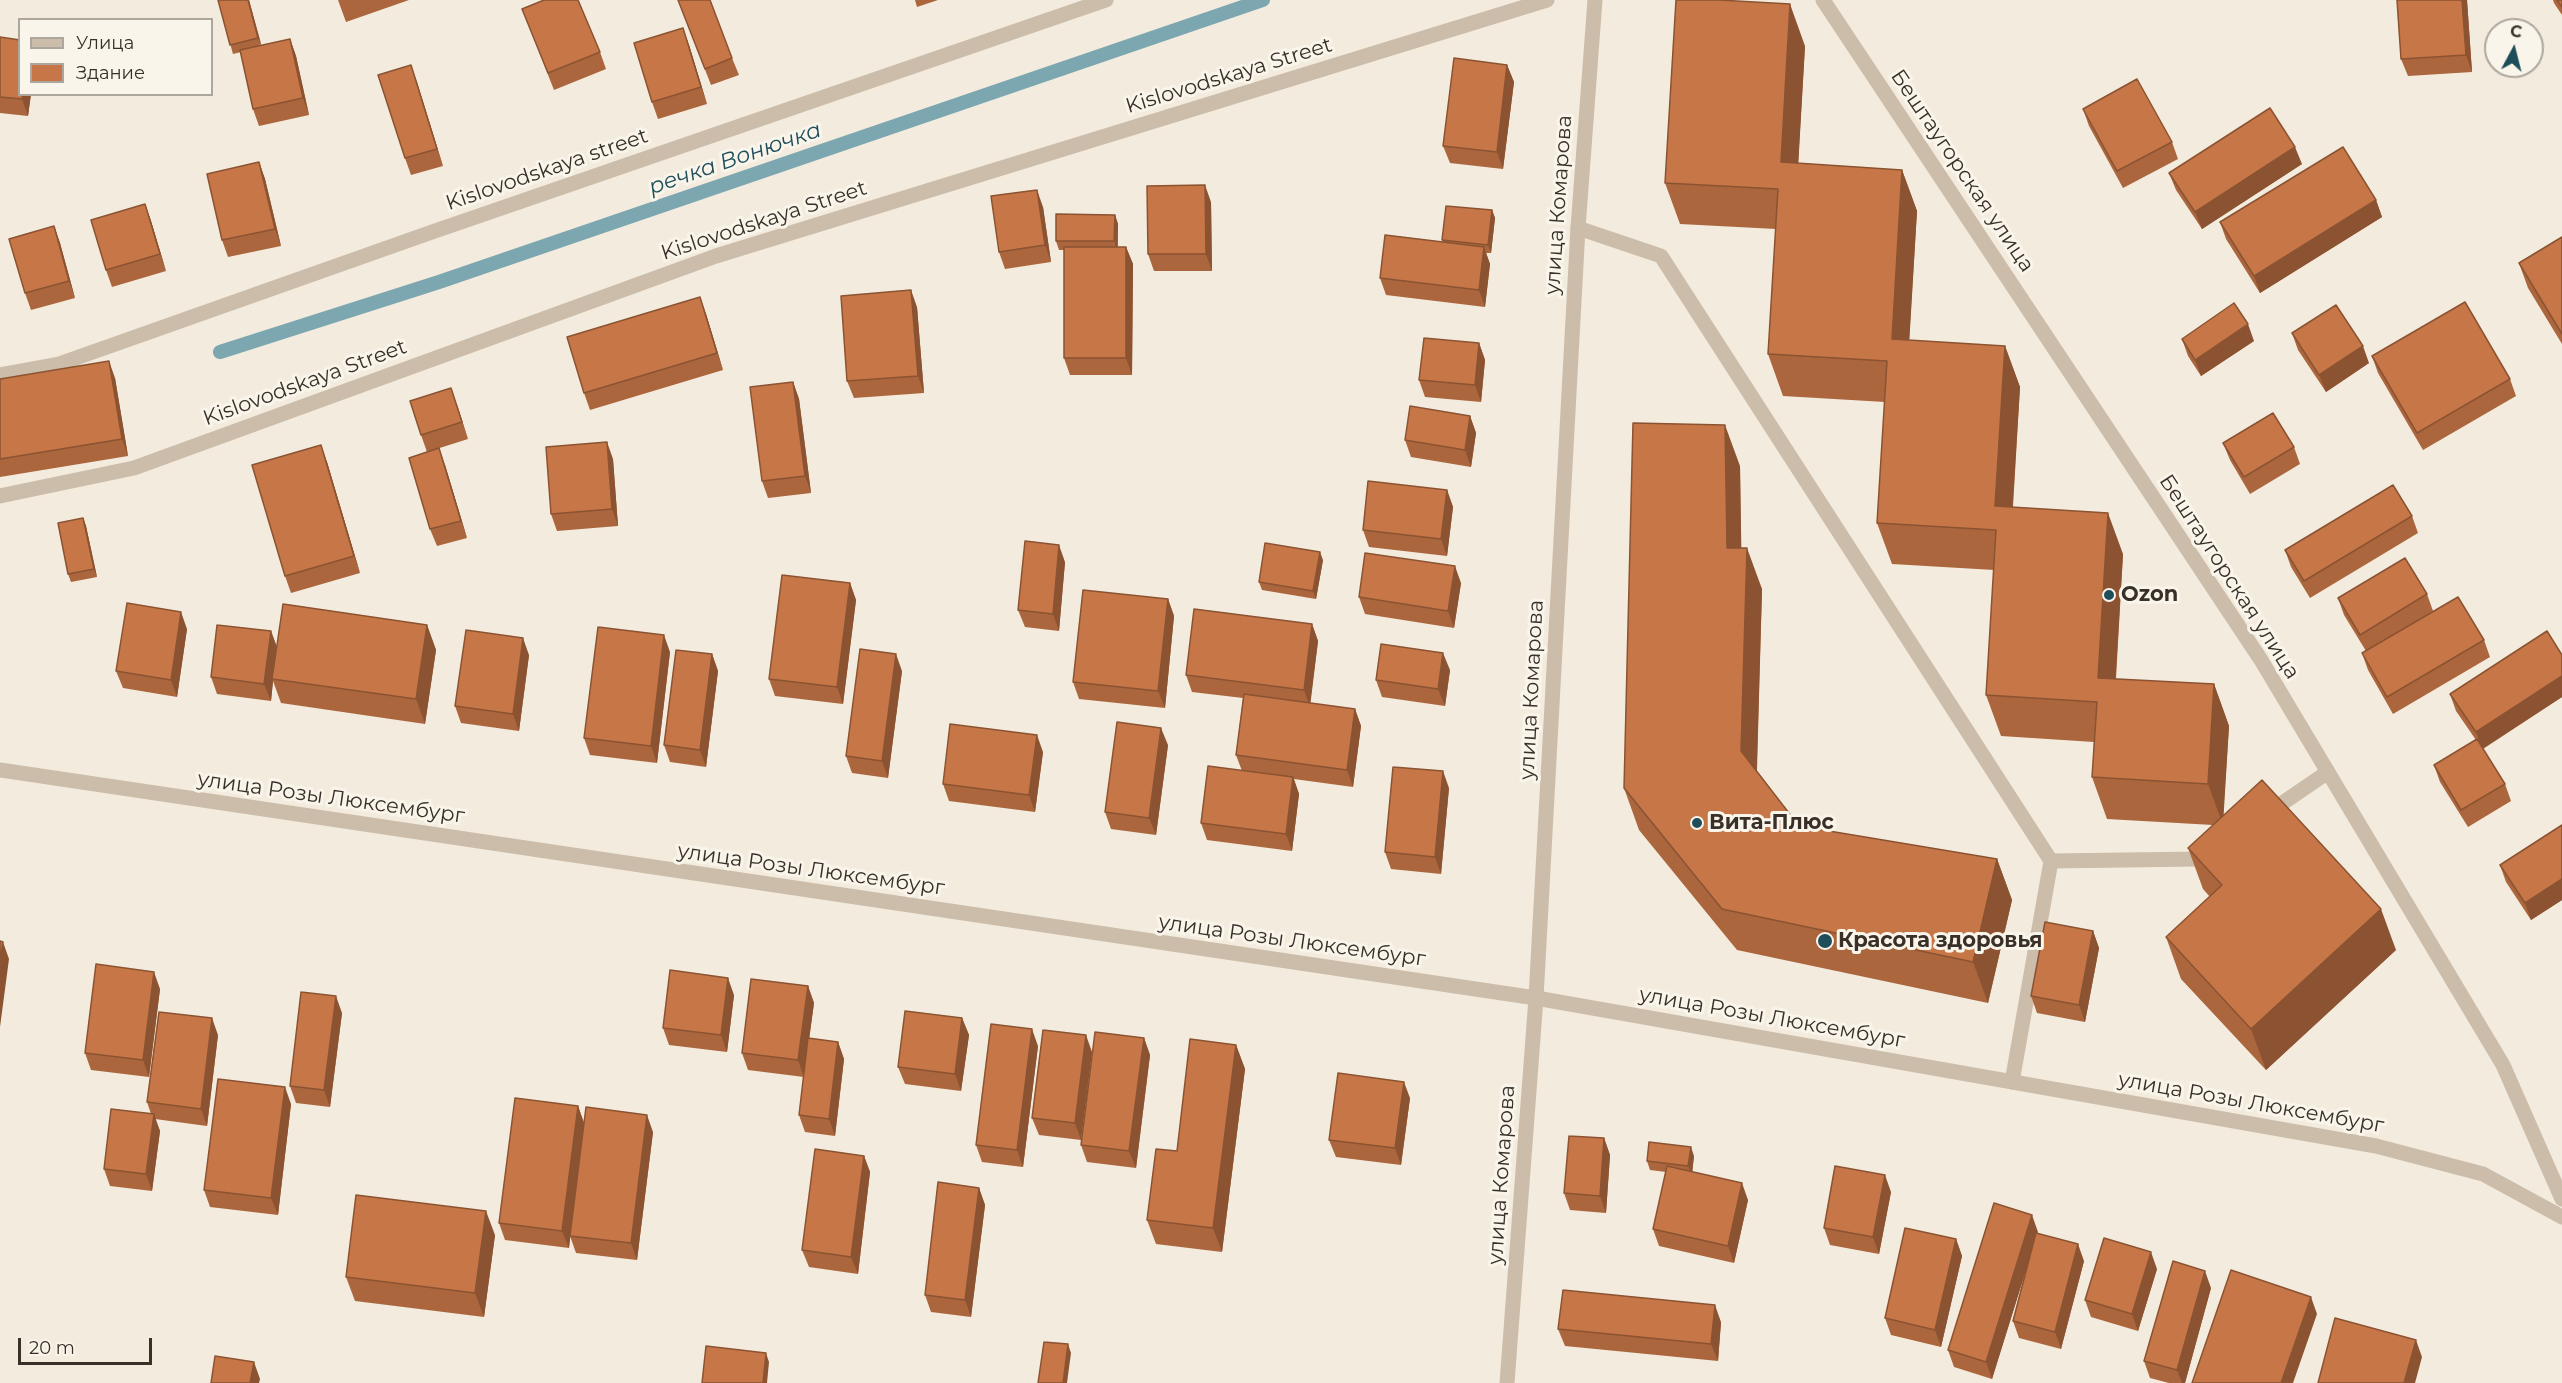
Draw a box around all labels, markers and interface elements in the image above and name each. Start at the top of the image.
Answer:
legend [18,18,213,96]
north arrow [2484,18,2544,78]
text: С [2509,21,2523,42]
text: Улица [76,32,134,54]
street label: Kislovodskaya Street [1123,33,1335,119]
text: Здание [76,62,145,84]
street label: Бештаугорская улица [1885,65,2039,277]
street label: улица Комарова [1540,114,1578,296]
water label: речка Вонючка [645,117,825,201]
street label: Kislovodskaya street [443,124,651,216]
street label: Kislovodskaya Street [658,176,870,266]
street label: Kislovodskaya Street [200,334,410,432]
street label: Бештаугорская улица [2153,470,2305,684]
place label: Ozon [2121,582,2178,608]
marker: Ozon [2102,588,2116,602]
street label: улица Комарова [1515,599,1549,781]
street label: улица Розы Люксембург [196,767,466,829]
place label: Вита-Плюс [1709,810,1834,836]
marker: Вита-Плюс [1690,816,1704,830]
street label: улица Розы Люксембург [676,839,946,901]
street label: улица Розы Люксембург [1157,910,1427,972]
place label: Красота здоровья [1838,928,2043,954]
marker: Красота здоровья [1816,932,1834,950]
street label: улица Розы Люксембург [1637,982,1907,1054]
street label: улица Розы Люксембург [2116,1067,2386,1139]
street label: улица Комарова [1483,1084,1521,1266]
scale bar [21,1326,154,1364]
text: 20 m [29,1337,75,1359]

